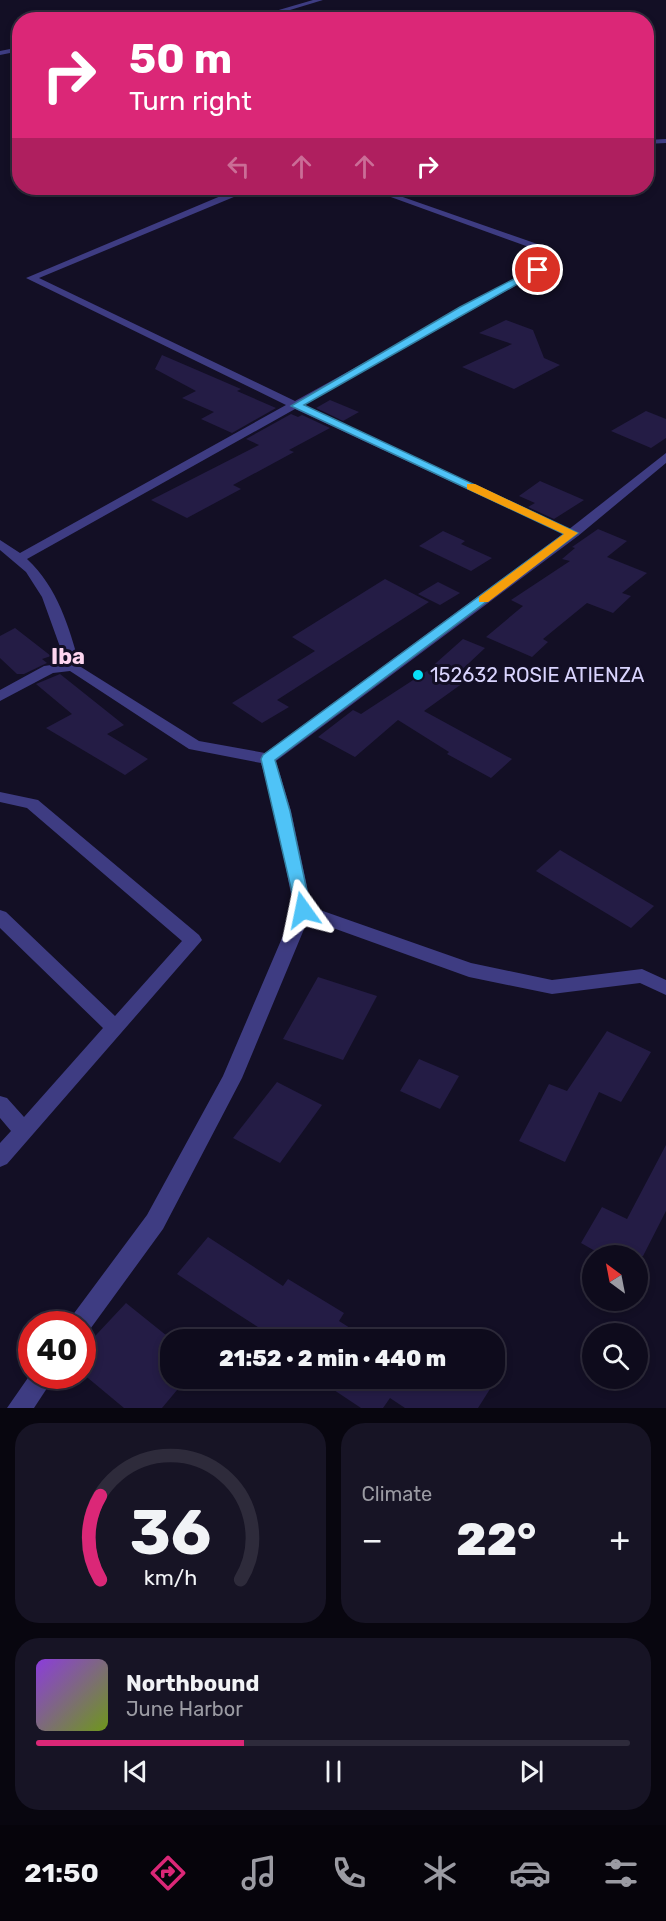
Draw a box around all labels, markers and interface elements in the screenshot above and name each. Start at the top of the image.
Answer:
text: 50 m [129,34,232,84]
icon: right [30,36,108,114]
text: Turn right [129,85,252,117]
icon: left [222,150,255,183]
icon: ahead [285,150,318,183]
icon: ahead [348,150,381,183]
icon: right [411,150,444,183]
pin [512,244,563,295]
icon: arrive [521,253,554,286]
district label: Iba [51,643,85,670]
place label: 152632 ROSIE ATIENZA [430,663,644,687]
marker: 152632 ROSIE ATIENZA [411,668,425,682]
position arrow [271,878,335,942]
north arrow [582,1245,648,1311]
map controls [582,1245,648,1389]
speed limit sign: 40 [18,1311,96,1389]
button: search [582,1323,648,1389]
text: 21:52 · 2 min · 440 m [219,1345,446,1372]
text: Climate [362,1482,432,1506]
text: 36 [129,1496,211,1570]
text: 22° [456,1513,536,1566]
text: − [362,1520,383,1559]
text: + [609,1520,630,1559]
text: km/h [143,1565,197,1590]
text: Northbound [126,1670,259,1697]
text: June Harbor [126,1697,243,1721]
icon: previous [119,1755,152,1788]
icon: pause [317,1755,350,1788]
icon: next [515,1755,548,1788]
icon: directions [147,1852,189,1894]
icon: music [238,1852,280,1894]
icon: phone [328,1852,370,1894]
icon: climate [419,1852,461,1894]
icon: car [509,1852,551,1894]
icon: filters [600,1852,642,1894]
text: 21:50 [24,1857,99,1889]

